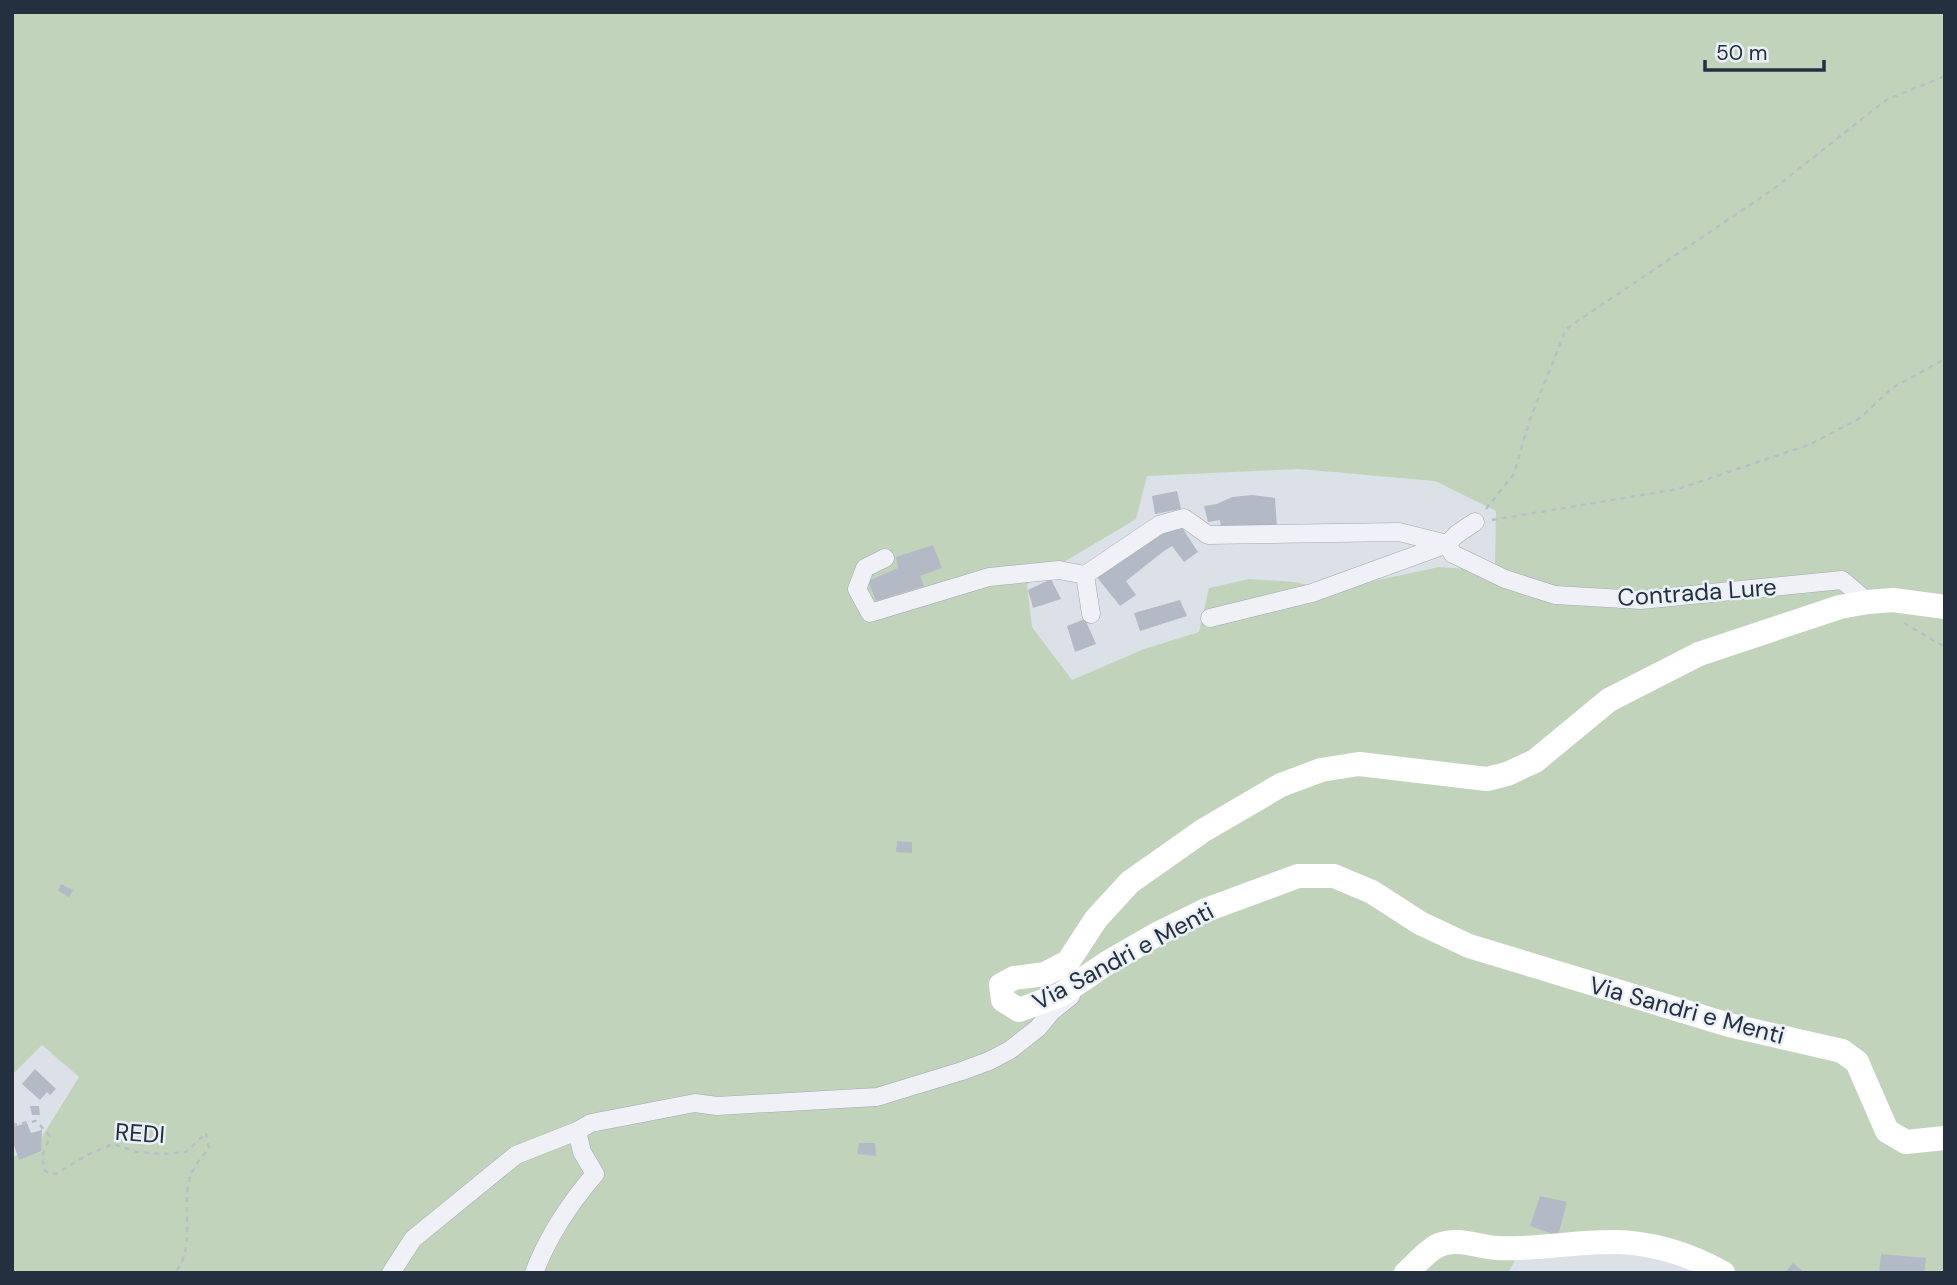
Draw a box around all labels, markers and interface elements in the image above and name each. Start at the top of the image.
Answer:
scale bar [1705,28,1824,72]
text: 50 m [1716,39,1767,67]
street label: Contrada Lure [1616,571,1778,613]
street label: Via Sandri e Menti [1027,895,1219,1017]
street label: Via Sandri e Menti [1586,969,1788,1051]
street label: REDI [114,1116,166,1150]

